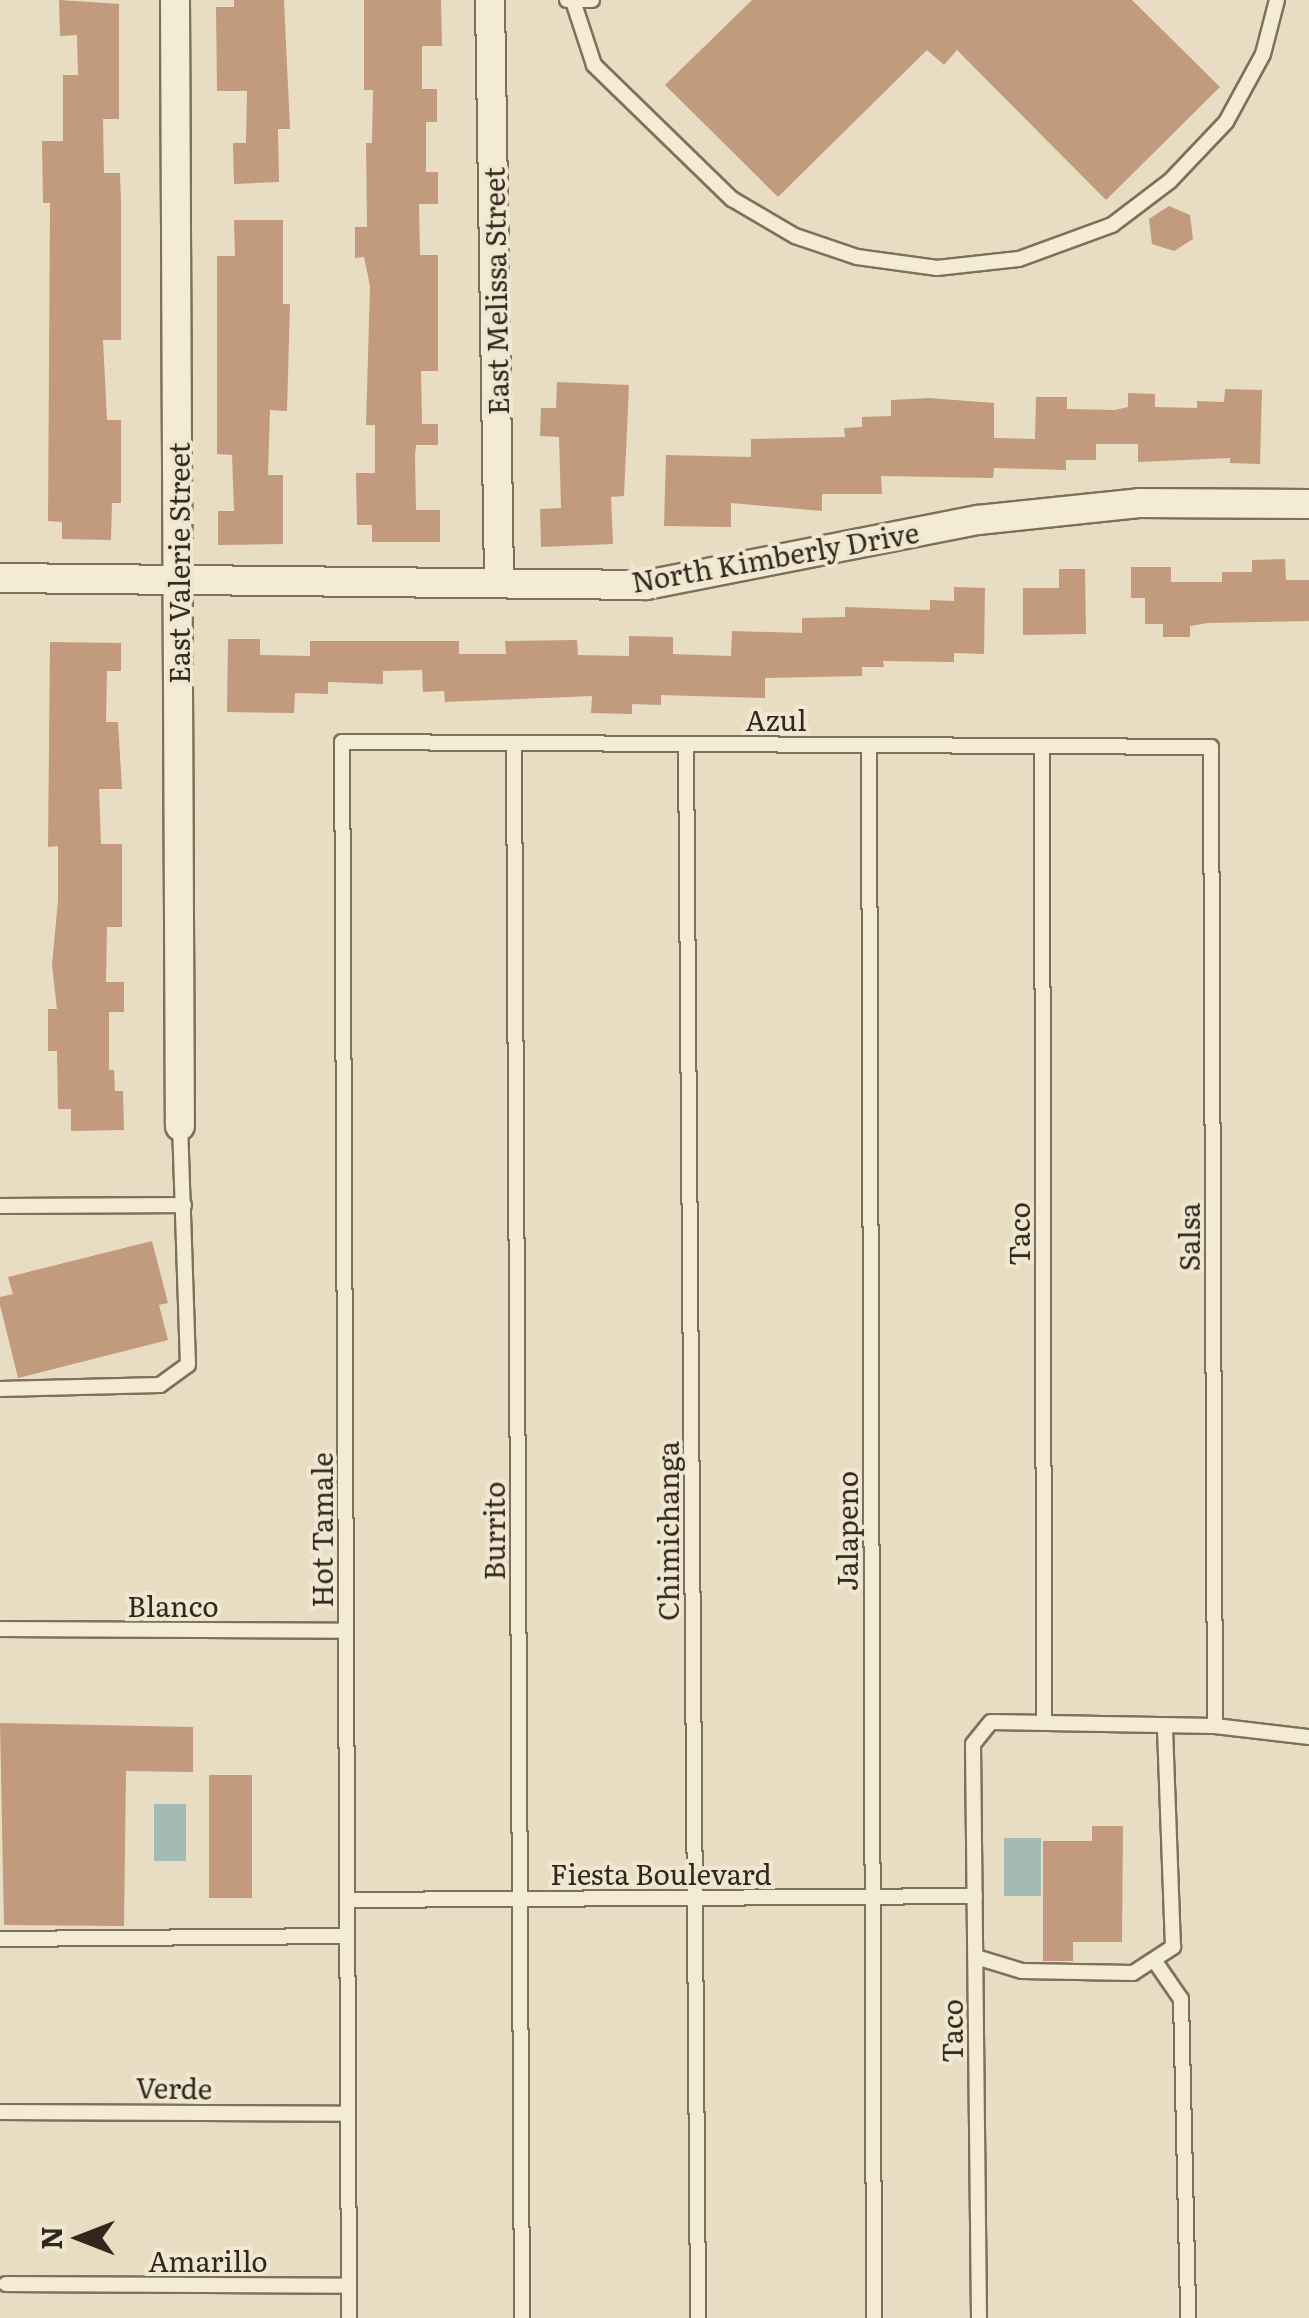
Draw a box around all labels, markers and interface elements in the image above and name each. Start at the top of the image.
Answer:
street label: East Melissa Street [476,167,514,415]
street label: East Valerie Street [161,442,195,684]
street label: North Kimberly Drive [629,514,921,598]
street label: Azul [745,702,807,736]
street label: Taco [1001,1202,1035,1266]
street label: Salsa [1171,1203,1205,1271]
street label: Chimichanga [650,1441,684,1621]
street label: Hot Tamale [304,1452,338,1608]
street label: Jalapeno [829,1471,863,1591]
street label: Burrito [476,1482,510,1580]
street label: Blanco [127,1588,219,1622]
street label: Fiesta Boulevard [550,1856,772,1890]
street label: Taco [934,1999,968,2063]
street label: Verde [135,2070,213,2104]
north arrow [30,2188,130,2288]
text: N [29,2226,71,2250]
street label: Amarillo [148,2243,268,2277]

